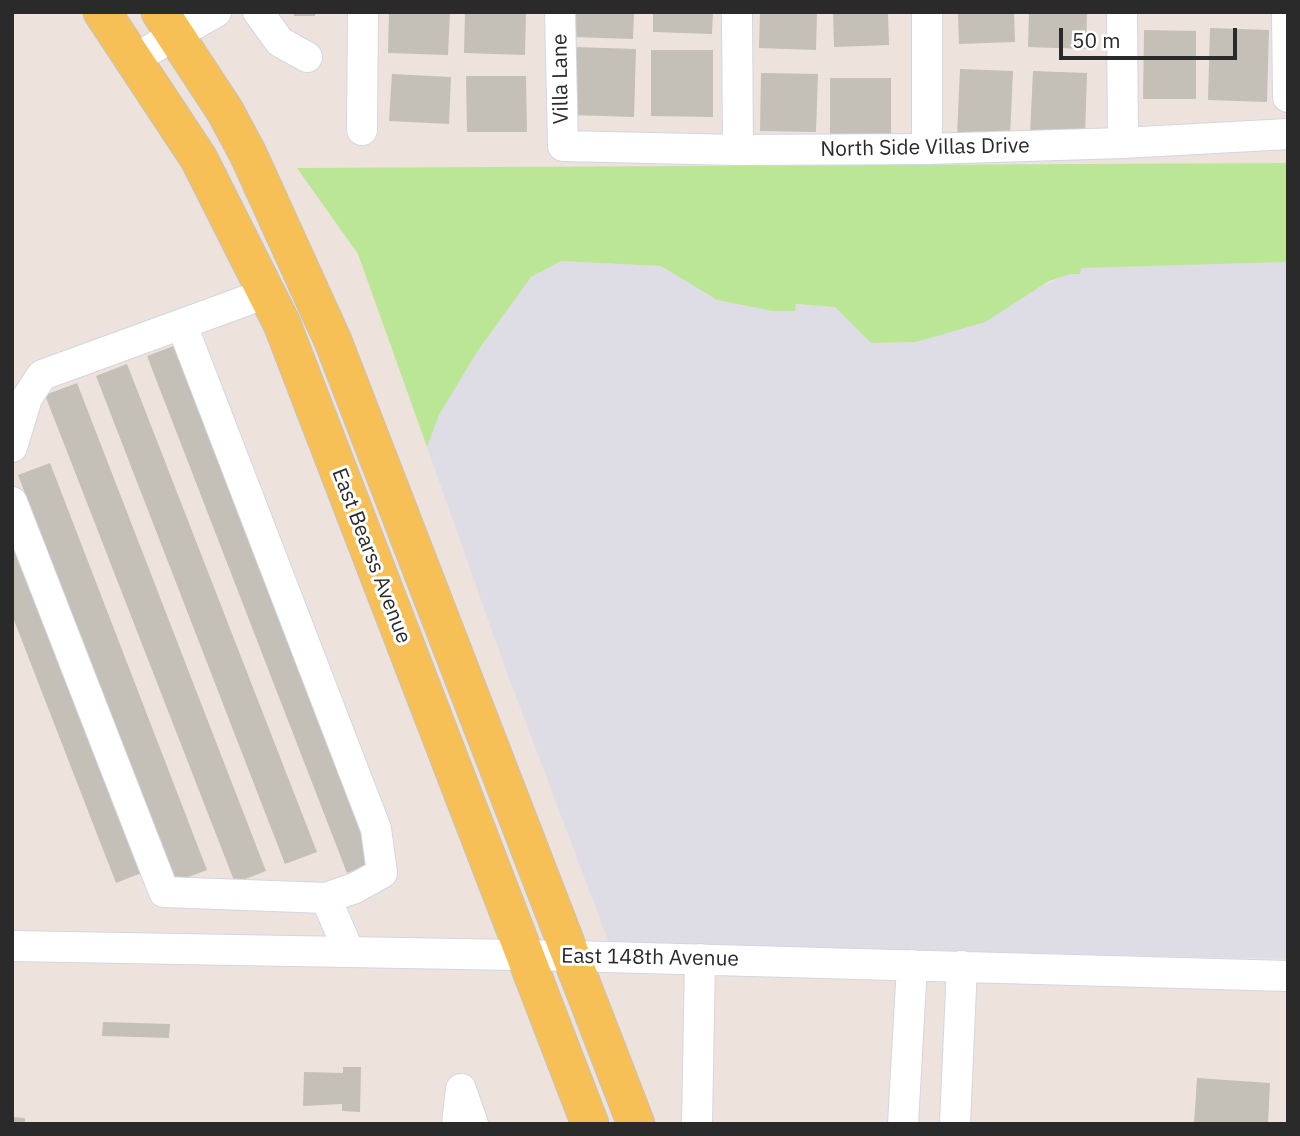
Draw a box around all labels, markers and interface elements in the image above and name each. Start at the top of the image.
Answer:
scale bar [1062,14,1240,58]
text: 50 m [1072,26,1121,54]
street label: Villa Lane [548,33,574,125]
street label: North Side Villas Drive [820,134,1030,162]
street label: East Bearss Avenue [326,465,416,647]
street label: East 148th Avenue [561,944,739,972]

